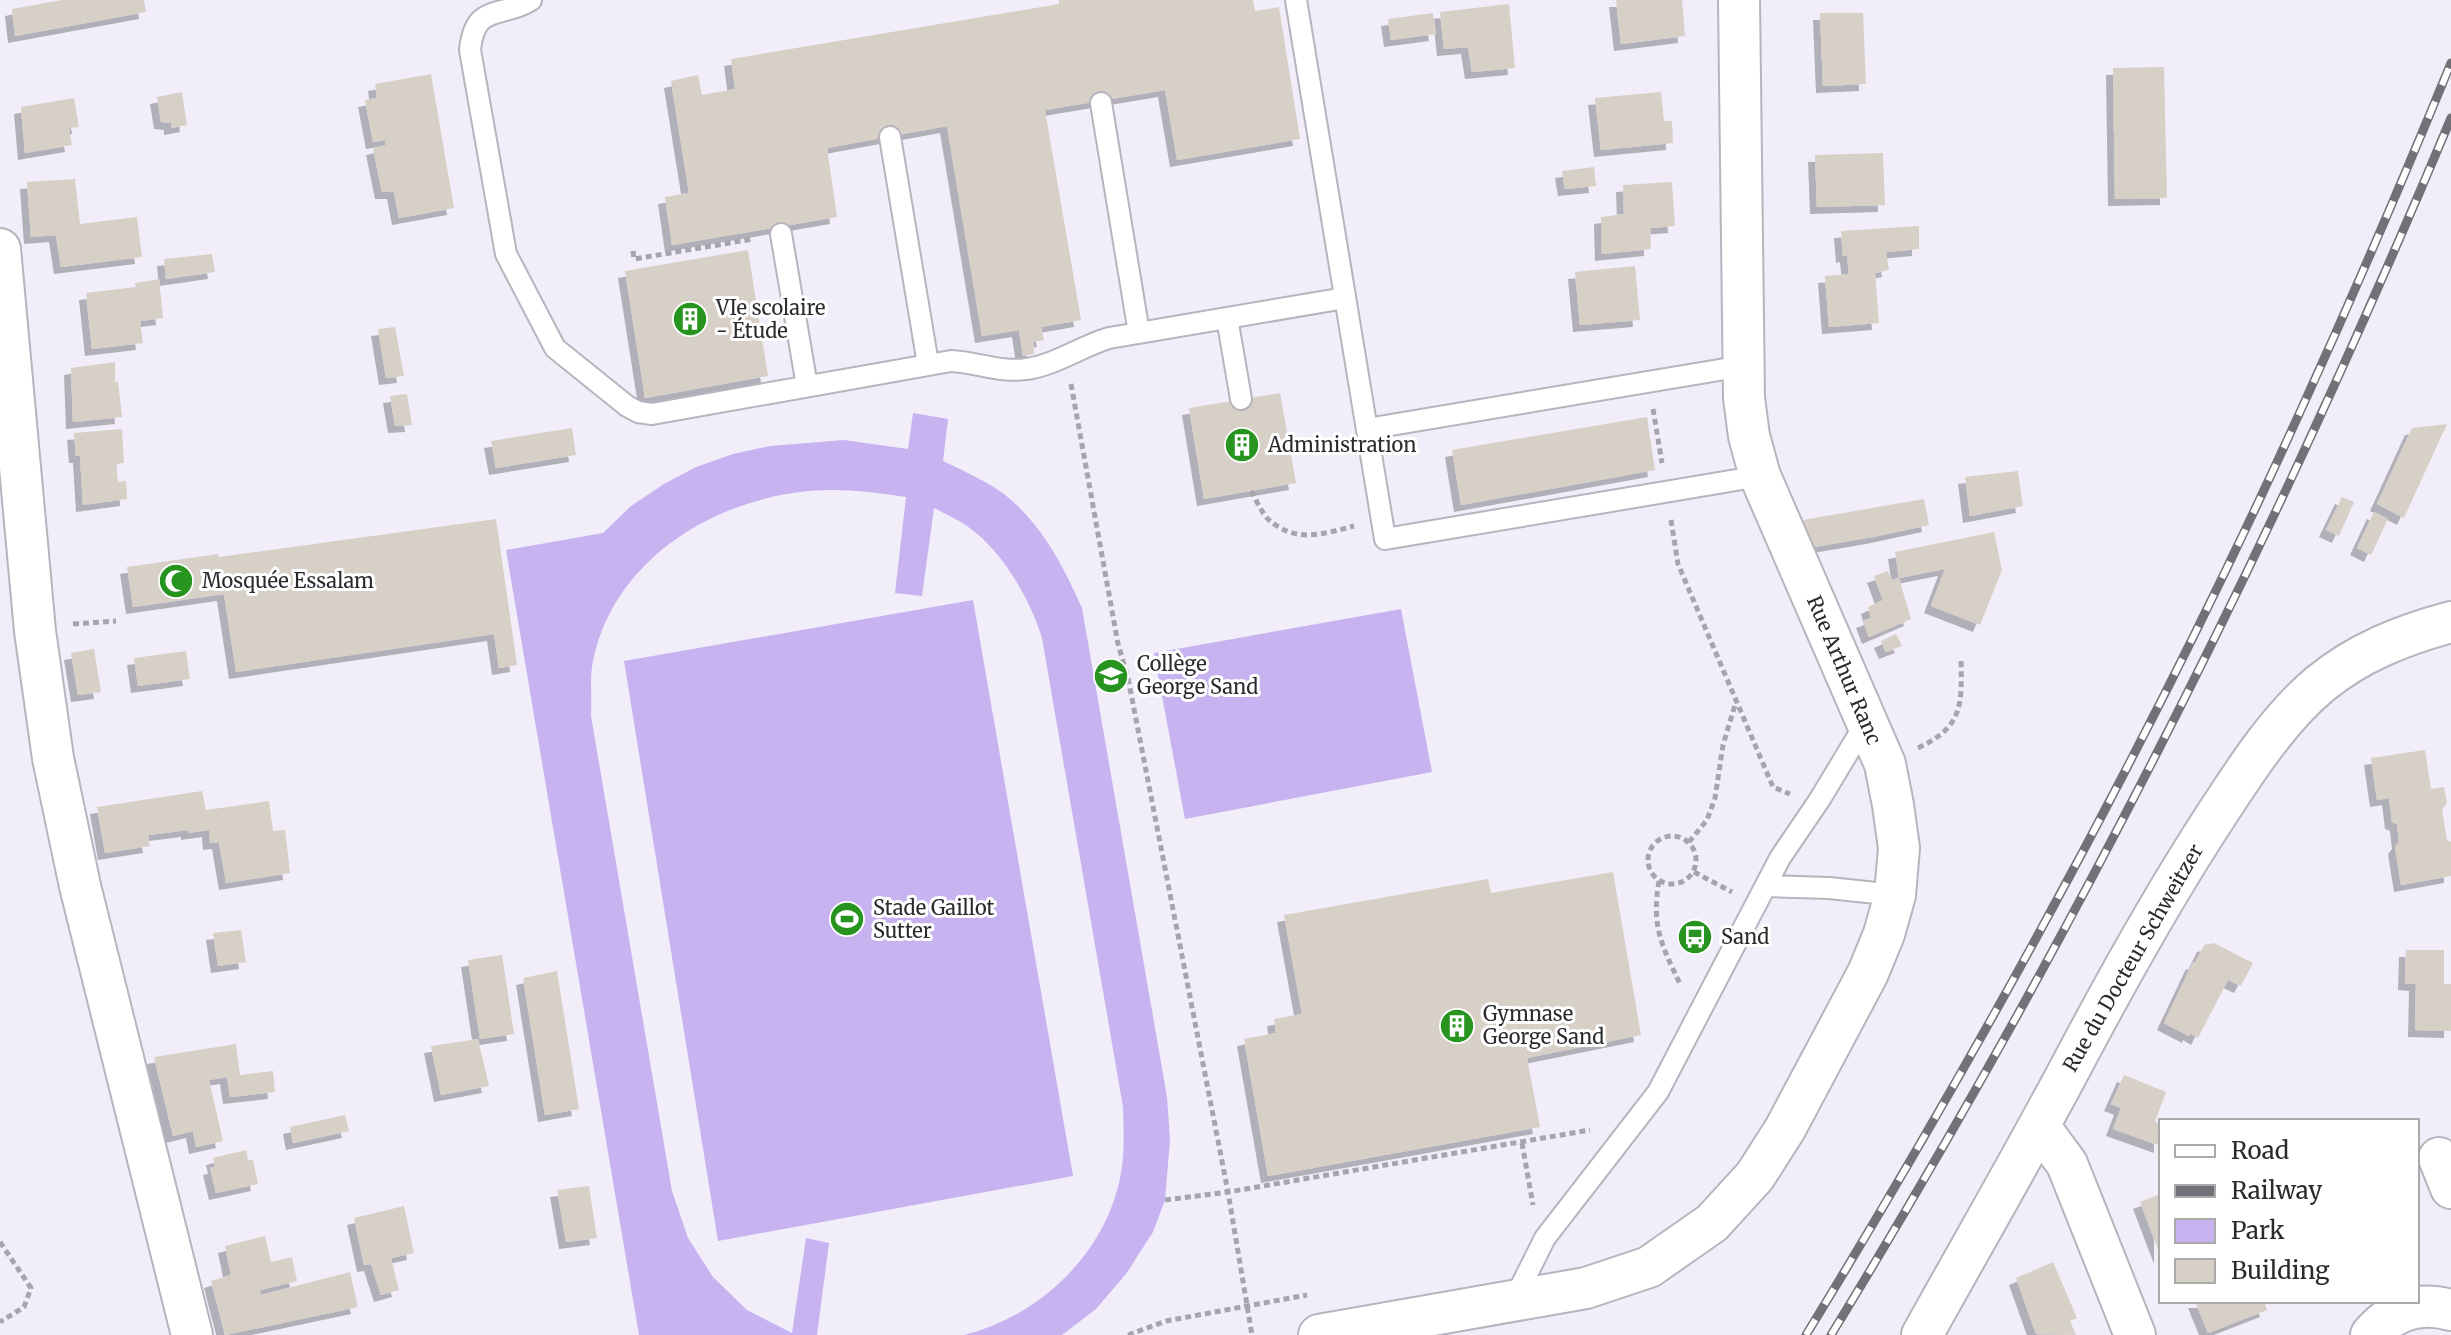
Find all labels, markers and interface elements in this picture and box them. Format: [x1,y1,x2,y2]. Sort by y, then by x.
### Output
place label: VIe scolaire - Étude [715,295,826,343]
building icon: VIe scolaire - Étude [671,300,709,338]
building icon: Administration [1223,426,1261,464]
place label: Administration [1267,432,1416,457]
mosque icon: Mosquée Essalam [157,562,195,600]
place label: Mosquée Essalam [202,568,374,593]
street label: Rue Arthur Ranc [1802,592,1887,748]
place label: Collège George Sand [1137,651,1258,699]
school or university icon: Collège George Sand [1092,657,1130,695]
street label: Rue du Docteur Schweitzer [2057,839,2208,1076]
place label: Stade Gaillot Sutter [873,895,995,943]
sports icon: Stade Gaillot Sutter [828,900,866,938]
bus stop icon: Sand [1676,918,1714,956]
place label: Sand [1721,924,1769,949]
place label: Gymnase George Sand [1483,1001,1604,1049]
building icon: Gymnase George Sand [1438,1007,1476,1045]
legend [2159,1119,2419,1303]
text: Road [2231,1135,2289,1166]
text: Railway [2231,1175,2322,1206]
text: Park [2231,1215,2285,1246]
text: Building [2231,1255,2330,1286]

